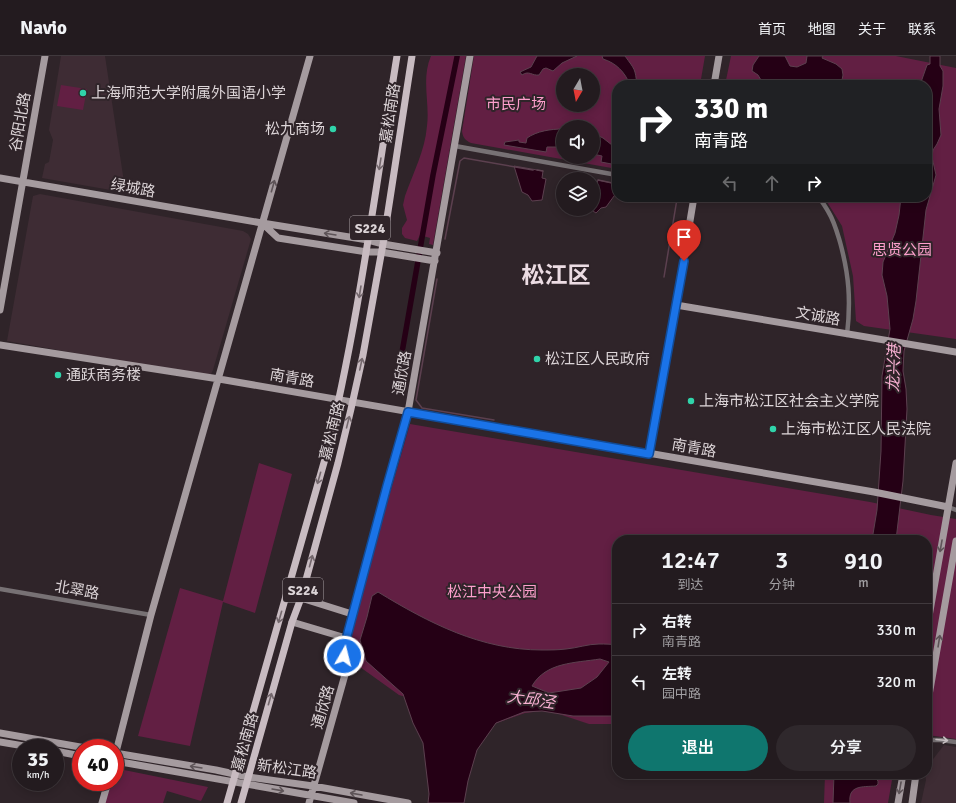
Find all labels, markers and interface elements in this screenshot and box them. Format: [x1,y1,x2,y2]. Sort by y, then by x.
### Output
text: Navio [20,16,67,40]
text: 首页 [758,21,786,38]
text: 地图 [808,21,836,38]
text: 关于 [858,21,886,38]
text: 联系 [908,21,936,38]
north arrow [556,68,600,112]
map controls [556,68,600,216]
street label: 嘉松南路 [376,82,404,144]
place label: 上海师范大学附属外国语小学 [91,84,286,102]
marker: 上海师范大学附属外国语小学 [78,88,88,98]
street label: 谷阳北路 [6,91,34,153]
text: 330 m [694,92,768,126]
park label: 市民广场 [486,95,546,113]
icon: right [628,96,680,148]
place label: 松九商场 [265,120,325,138]
button: sound [556,120,600,164]
marker: 松九商场 [328,124,338,134]
text: 南青路 [694,130,748,152]
one-way arrow [376,157,384,170]
button: layers [556,172,600,216]
icon: left [719,172,741,194]
icon: ahead [761,172,783,194]
icon: right [803,172,825,194]
street label: 绿城路 [109,175,157,201]
one-way arrow [270,179,277,192]
road number: S224 [350,216,390,240]
pin [667,220,701,261]
icon: arrive [673,226,695,248]
one-way arrow [323,229,336,237]
park label: 思贤公园 [872,241,932,259]
district label: 松江区 [522,261,591,290]
one-way arrow [356,285,364,298]
street label: 文诚路 [794,303,842,329]
water label: 龙兴港 [883,342,905,392]
street label: 通欣路 [389,349,415,397]
place label: 松江区人民政府 [545,350,650,368]
marker: 松江区人民政府 [532,354,542,364]
one-way arrow [357,358,365,371]
street label: 南青路 [268,365,316,391]
place label: 通跃商务楼 [66,366,141,384]
marker: 通跃商务楼 [53,370,63,380]
place label: 上海市松江区社会主义学院 [699,392,879,410]
marker: 上海市松江区社会主义学院 [686,396,696,406]
street label: 嘉松南路 [316,400,348,462]
one-way arrow [345,416,352,429]
place label: 上海市松江区人民法院 [781,420,931,438]
marker: 上海市松江区人民法院 [768,424,778,434]
street label: 南青路 [670,435,718,461]
one-way arrow [315,471,322,484]
one-way arrow [937,539,945,552]
text: 12:47 [661,545,720,575]
text: 3 [775,545,788,575]
text: 910 [844,546,883,576]
one-way arrow [308,555,315,568]
text: m [858,575,869,591]
street label: 北翠路 [53,577,101,603]
text: 到达 [677,577,703,593]
text: 分钟 [769,577,795,593]
road number: S224 [283,578,323,602]
park label: 松江中央公园 [447,583,537,601]
one-way arrow [276,610,283,623]
text: 右转 [662,613,692,631]
icon: right [628,619,650,641]
text: 330 m [876,621,916,639]
text: 南青路 [662,634,701,650]
position arrow [323,635,365,677]
one-way arrow [935,635,943,648]
text: 左转 [662,665,692,683]
icon: left [628,671,650,693]
text: 320 m [876,673,916,691]
street label: 通欣路 [308,683,338,731]
text: 园中路 [662,686,701,702]
water label: 大邱泾 [506,687,558,714]
one-way arrow [267,693,275,706]
street label: 嘉松南路 [228,711,262,773]
button: 退出 [628,725,768,771]
button: 分享 [776,725,916,771]
one-way arrow [935,737,948,744]
speed limit sign: 40 [72,739,124,791]
text: 35 [27,747,49,772]
street label: 新松江路 [256,756,318,782]
one-way arrow [190,763,203,771]
text: km/h [27,769,49,781]
one-way arrow [896,782,904,795]
one-way arrow [271,786,284,794]
one-way arrow [350,790,363,798]

